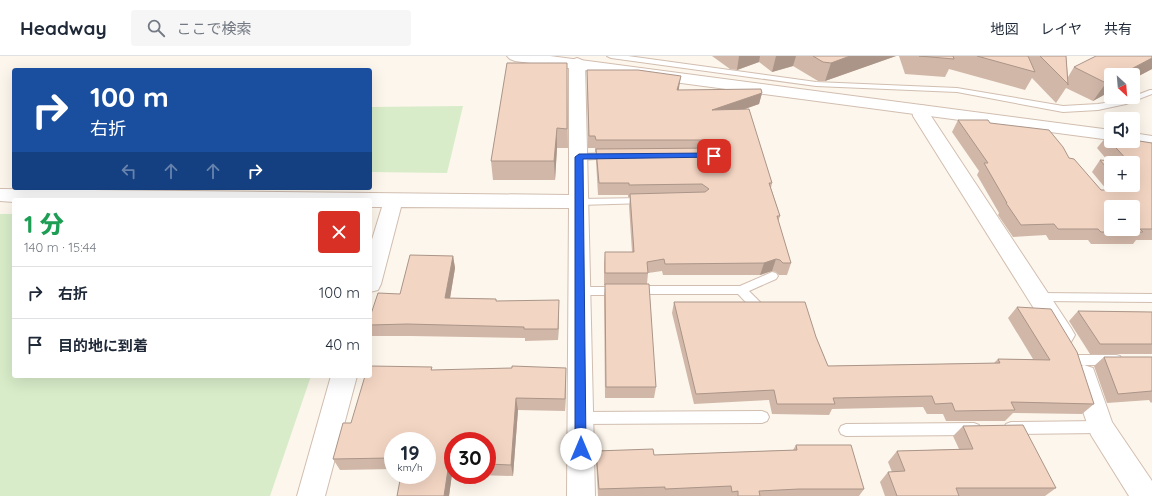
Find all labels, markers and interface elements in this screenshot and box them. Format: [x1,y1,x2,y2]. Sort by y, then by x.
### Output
search box [131,10,411,46]
text: Headway [20,16,107,40]
icon: search [145,17,167,39]
text: ここで検索 [177,19,252,38]
text: 地図 [990,20,1018,38]
text: レイヤ [1040,20,1082,38]
text: 共有 [1104,20,1132,38]
north arrow [1104,68,1140,104]
map controls [1104,68,1140,236]
text: 100 m [90,79,169,114]
icon: right [24,84,76,136]
button: sound [1104,112,1140,148]
text: 右折 [90,117,126,140]
pin [697,139,731,173]
icon: arrive [703,145,725,167]
button: + [1104,156,1140,192]
icon: left [118,160,140,182]
icon: ahead [160,160,182,182]
icon: ahead [202,160,224,182]
icon: right [244,160,266,182]
button: − [1104,200,1140,236]
text: 1 分 [24,209,64,239]
button: close [318,211,360,253]
text: 140 m · 15:44 [24,239,96,255]
icon: right [24,282,46,304]
text: 100 m [319,283,360,302]
text: 右折 [58,284,88,303]
icon: arrive [24,334,46,356]
text: 40 m [325,335,360,354]
text: 目的地に到着 [58,336,148,355]
position arrow [560,428,602,470]
speed limit sign: 30 [444,432,496,484]
text: 19 [400,440,420,465]
text: km/h [397,461,423,474]

